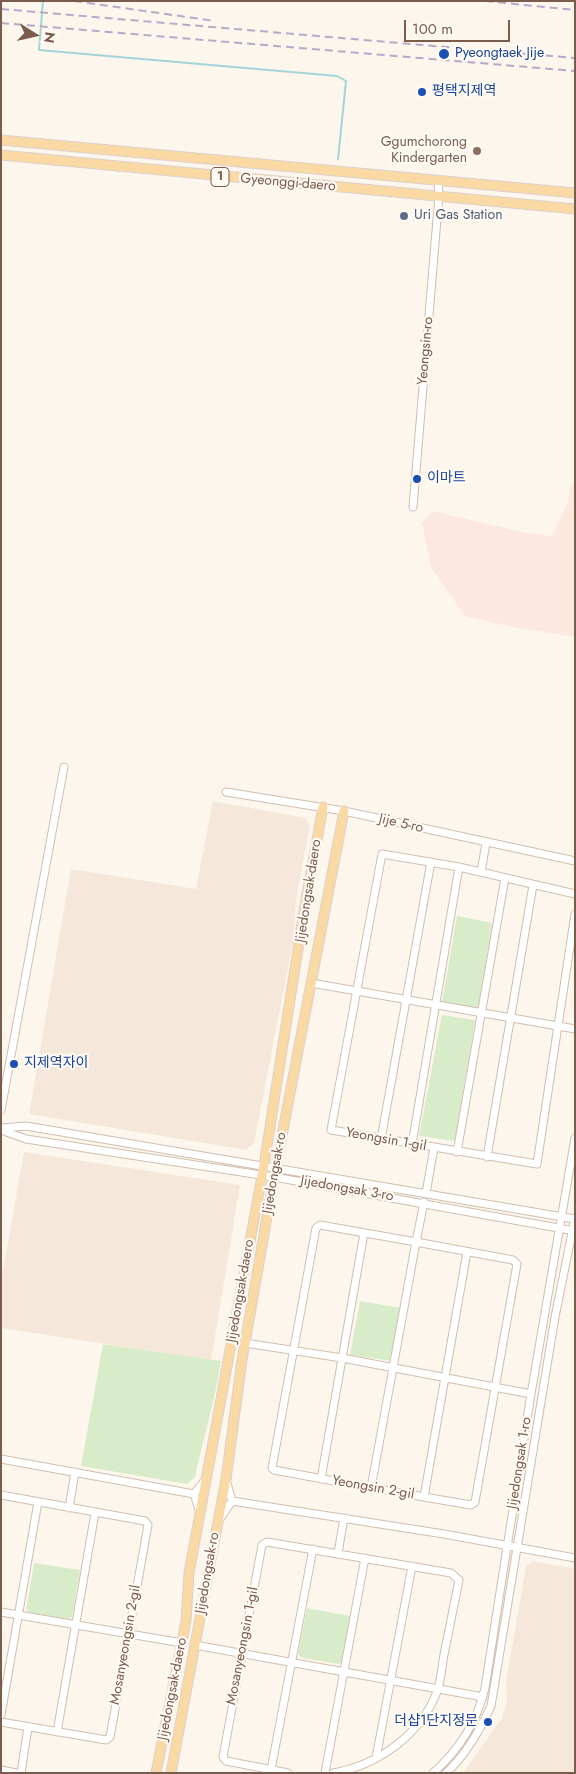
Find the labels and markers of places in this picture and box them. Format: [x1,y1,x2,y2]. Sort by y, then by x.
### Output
place label: Pyeongtaek Jije [455,46,544,62]
marker: Pyeongtaek Jije [437,47,451,61]
place label: 평택지제역 [432,84,496,100]
marker: 평택지제역 [416,86,428,98]
place label: Ggumchorong Kindergarten [381,135,467,168]
marker: Ggumchorong Kindergarten [471,145,483,157]
place label: Uri Gas Station [414,208,503,224]
marker: Uri Gas Station [398,210,410,222]
place label: 이마트 [427,471,466,487]
marker: 이마트 [411,473,423,485]
place label: 지제역자이 [24,1056,88,1072]
marker: 지제역자이 [8,1058,20,1070]
place label: 더샵1단지정문 [394,1714,478,1730]
marker: 더샵1단지정문 [482,1716,494,1728]

